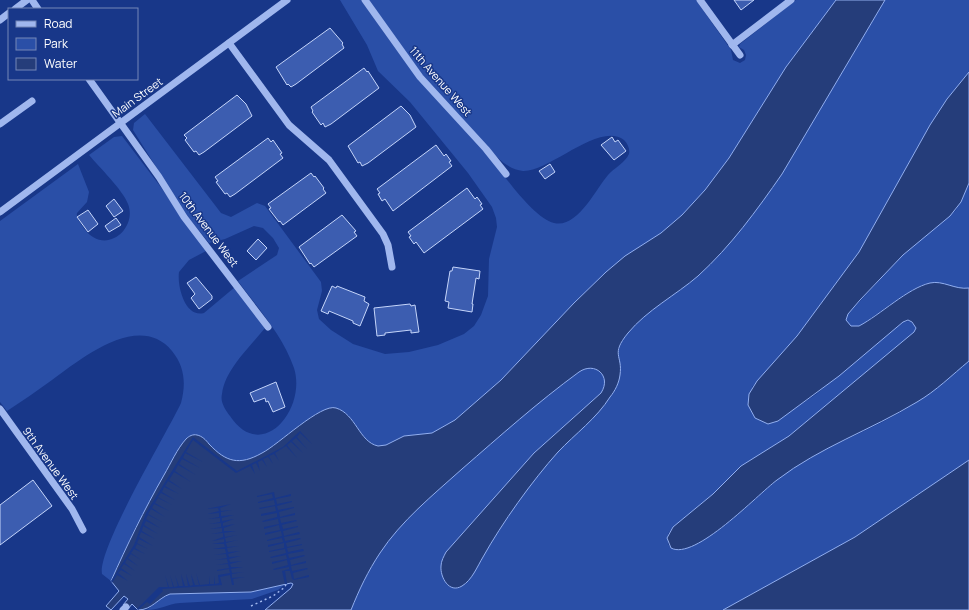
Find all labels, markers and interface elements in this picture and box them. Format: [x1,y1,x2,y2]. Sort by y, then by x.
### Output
legend [8,8,138,80]
text: Road [44,15,72,32]
text: Park [44,35,69,52]
street label: 11th Avenue West [407,43,475,119]
text: Water [44,55,78,72]
street label: Main Street [109,74,165,120]
street label: 10th Avenue West [176,188,242,270]
street label: 9th Avenue West [20,424,82,502]

